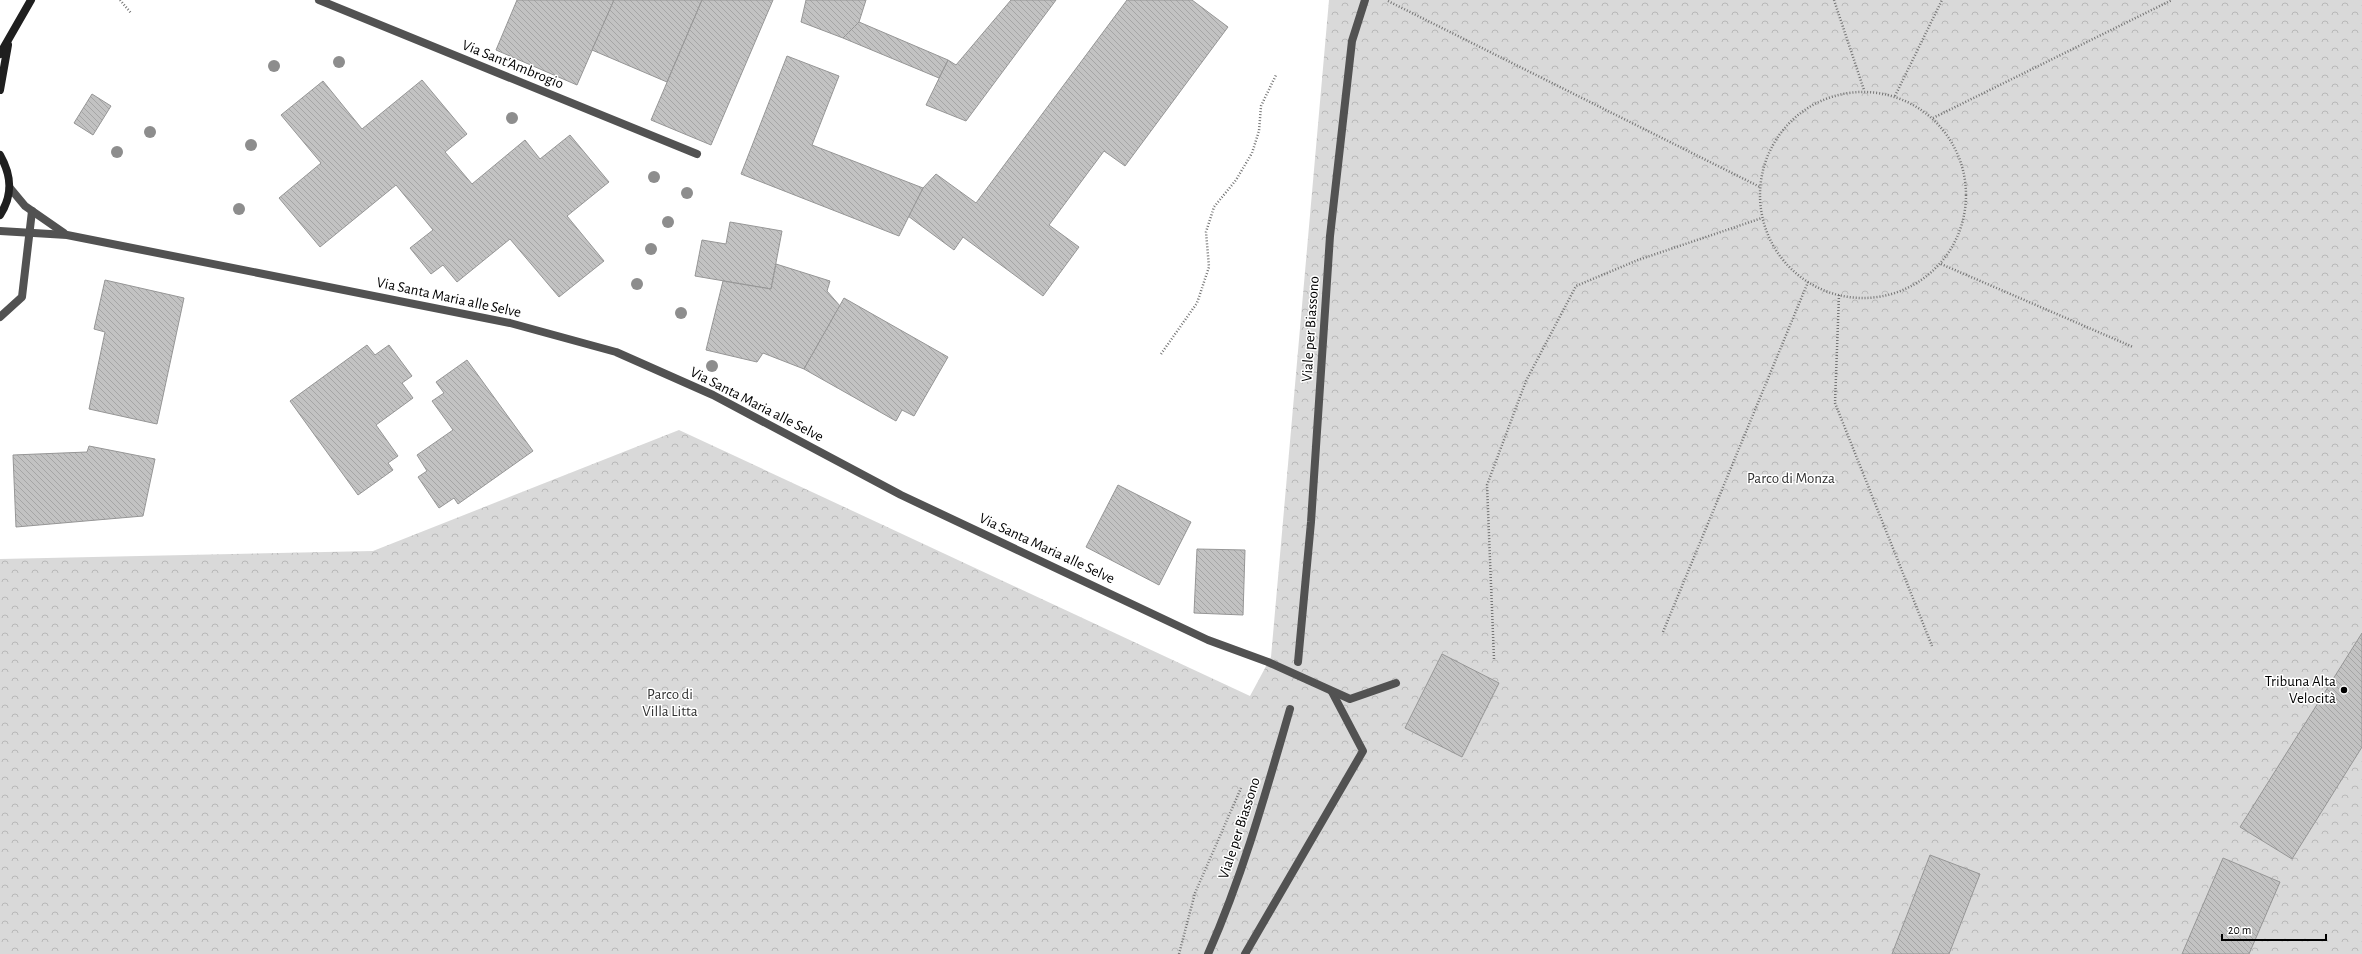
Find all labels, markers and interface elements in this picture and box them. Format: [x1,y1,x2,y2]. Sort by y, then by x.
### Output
street label: Via Sant'Ambrogio [460,37,566,92]
street label: Via Santa Maria alle Selve [375,275,523,320]
street label: Viale per Biassono [1299,276,1322,382]
street label: Via Santa Maria alle Selve [688,364,826,445]
park label: Parco di Monza [1747,471,1835,486]
street label: Via Santa Maria alle Selve [977,510,1117,586]
place label: Tribuna Alta Velocità [2265,674,2336,706]
marker: Tribuna Alta Velocità [2339,685,2349,695]
park label: Parco di Villa Litta [642,687,698,719]
street label: Viale per Biassono [1216,775,1263,881]
scale bar [2222,916,2326,942]
text: 20 m [2228,924,2251,936]

